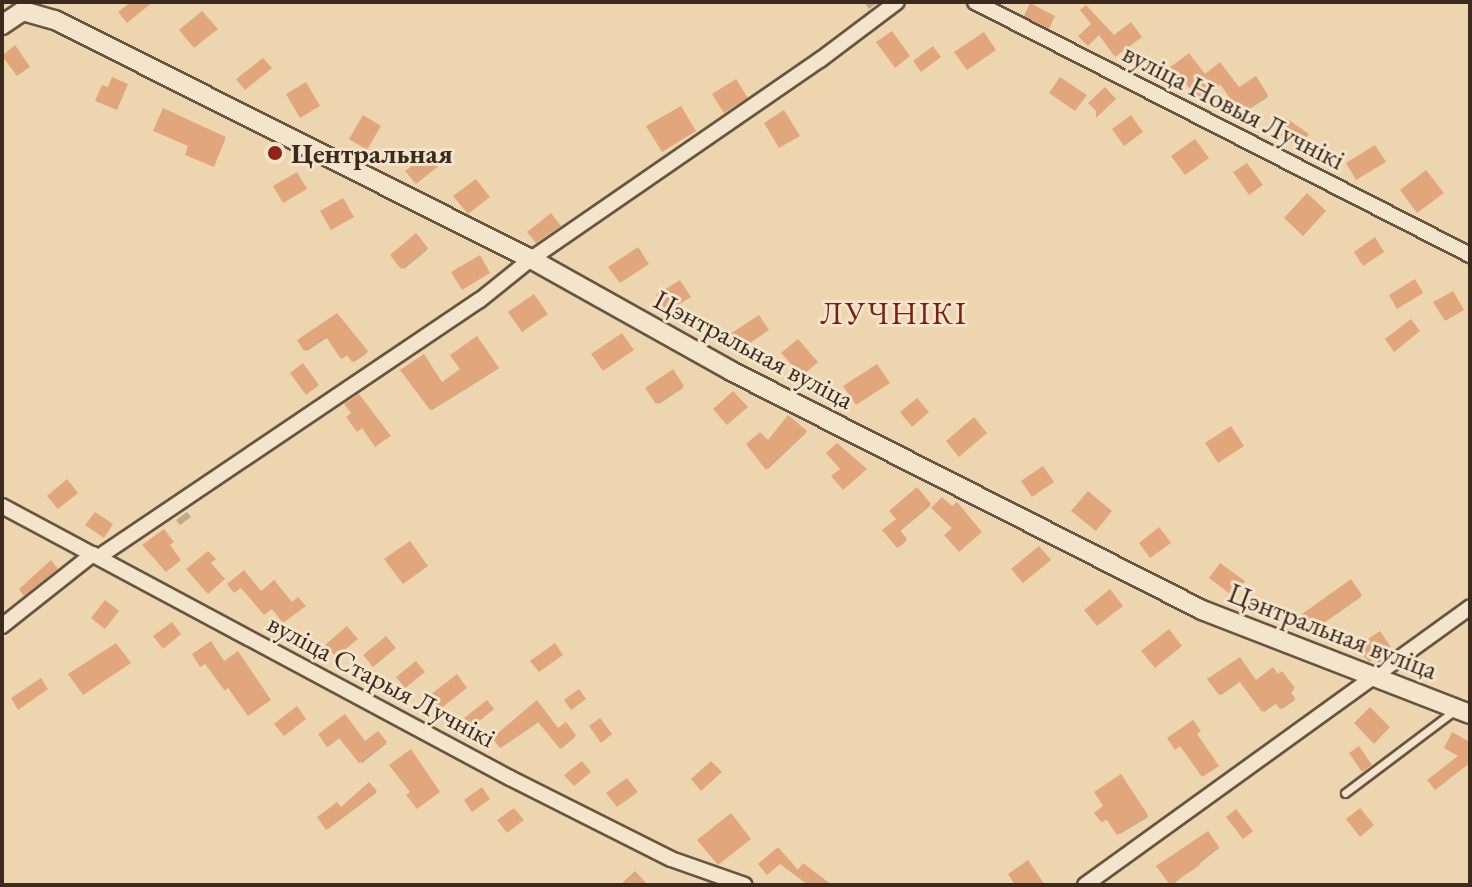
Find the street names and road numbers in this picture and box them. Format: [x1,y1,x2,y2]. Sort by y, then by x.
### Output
street label: вуліца Новыя Лучнікі [1117,36,1351,176]
street label: Цэнтральная вуліца [648,282,860,416]
street label: Цэнтральная вуліца [1224,576,1442,686]
street label: вуліца Старыя Лучнікі [262,606,502,754]

